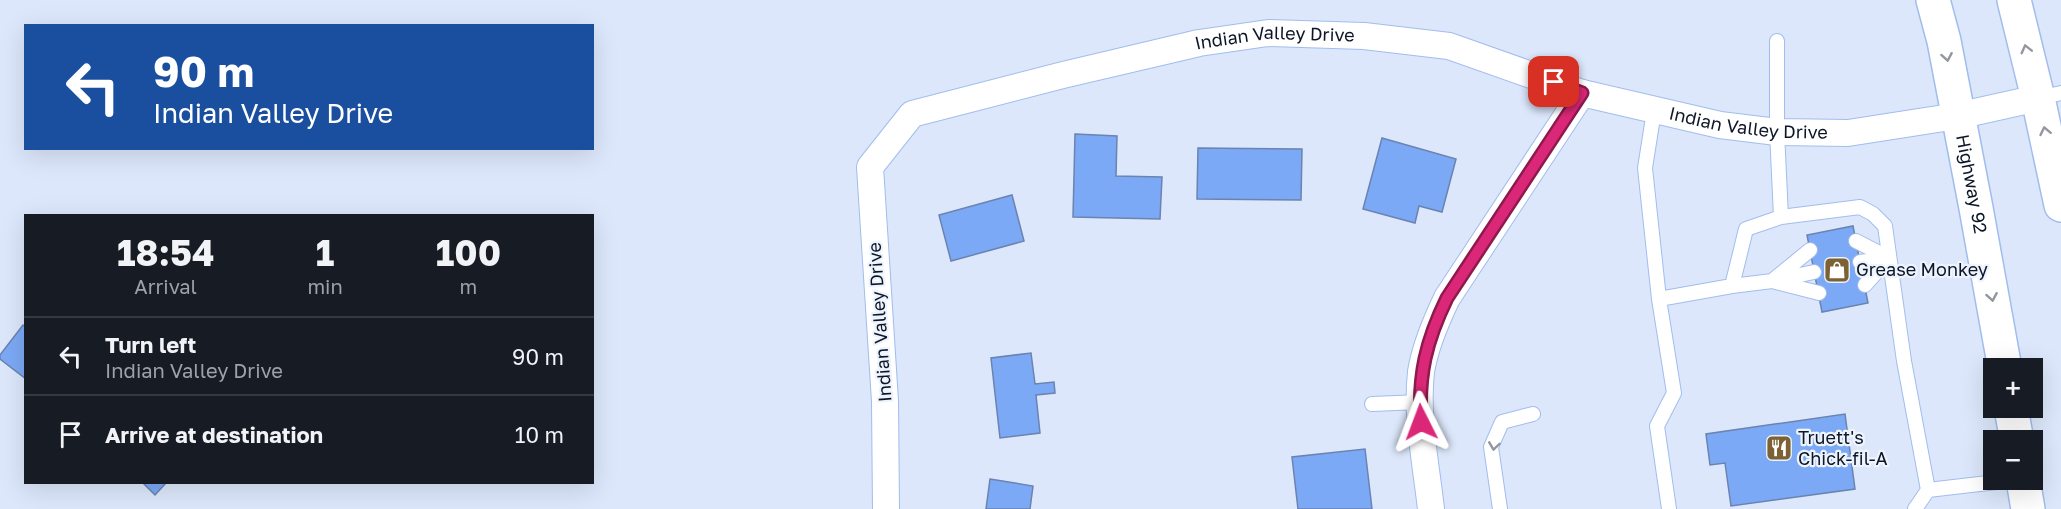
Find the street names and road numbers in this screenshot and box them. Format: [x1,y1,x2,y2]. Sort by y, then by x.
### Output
street label: Indian Valley Drive [1192,21,1355,54]
street label: Indian Valley Drive [1667,102,1828,143]
street label: Highway 92 [1952,132,1992,235]
street label: Indian Valley Drive [862,241,896,403]

